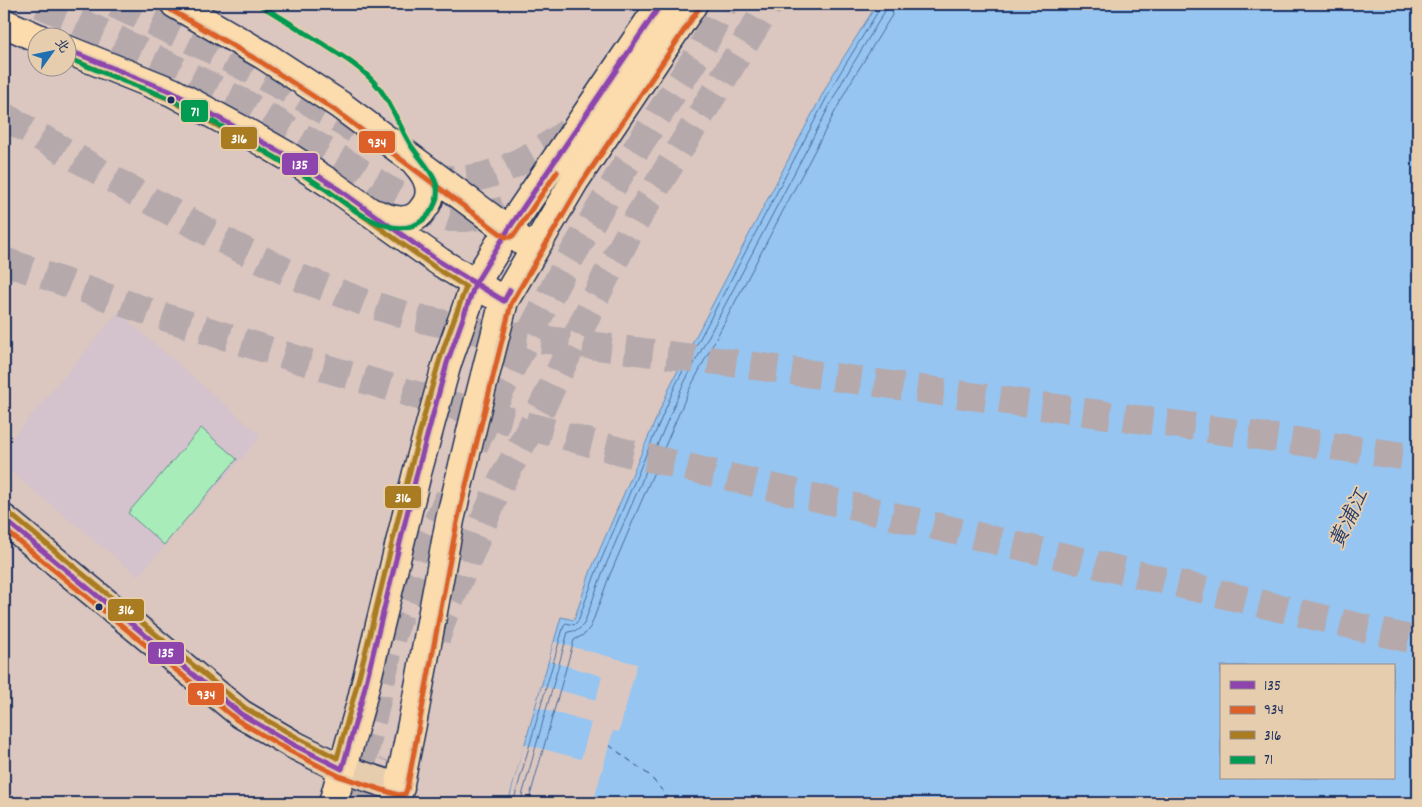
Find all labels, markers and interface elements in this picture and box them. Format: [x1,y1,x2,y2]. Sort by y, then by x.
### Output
north arrow [28,28,78,78]
text: 北 [49,35,73,57]
unlabelled marker [166,95,176,105]
line badge: 71 [180,99,209,123]
text: 71 [191,103,199,123]
line badge: 316 [220,126,258,150]
text: 316 [231,130,247,150]
line badge: 934 [358,130,396,154]
text: 934 [368,134,386,154]
line badge: 135 [281,152,319,176]
text: 135 [292,156,308,176]
water label: 黄浦江 [1323,484,1378,554]
line badge: 316 [384,485,422,509]
text: 316 [395,489,411,509]
line badge: 316 [107,598,145,622]
text: 316 [118,601,134,621]
unlabelled marker [94,602,104,612]
line badge: 135 [147,641,185,665]
text: 135 [158,644,174,664]
legend [1220,664,1394,780]
text: 135 [1264,676,1281,698]
line badge: 934 [187,682,225,706]
text: 934 [197,686,215,706]
text: 934 [1264,700,1284,722]
text: 316 [1264,726,1281,748]
text: 71 [1264,750,1273,772]

